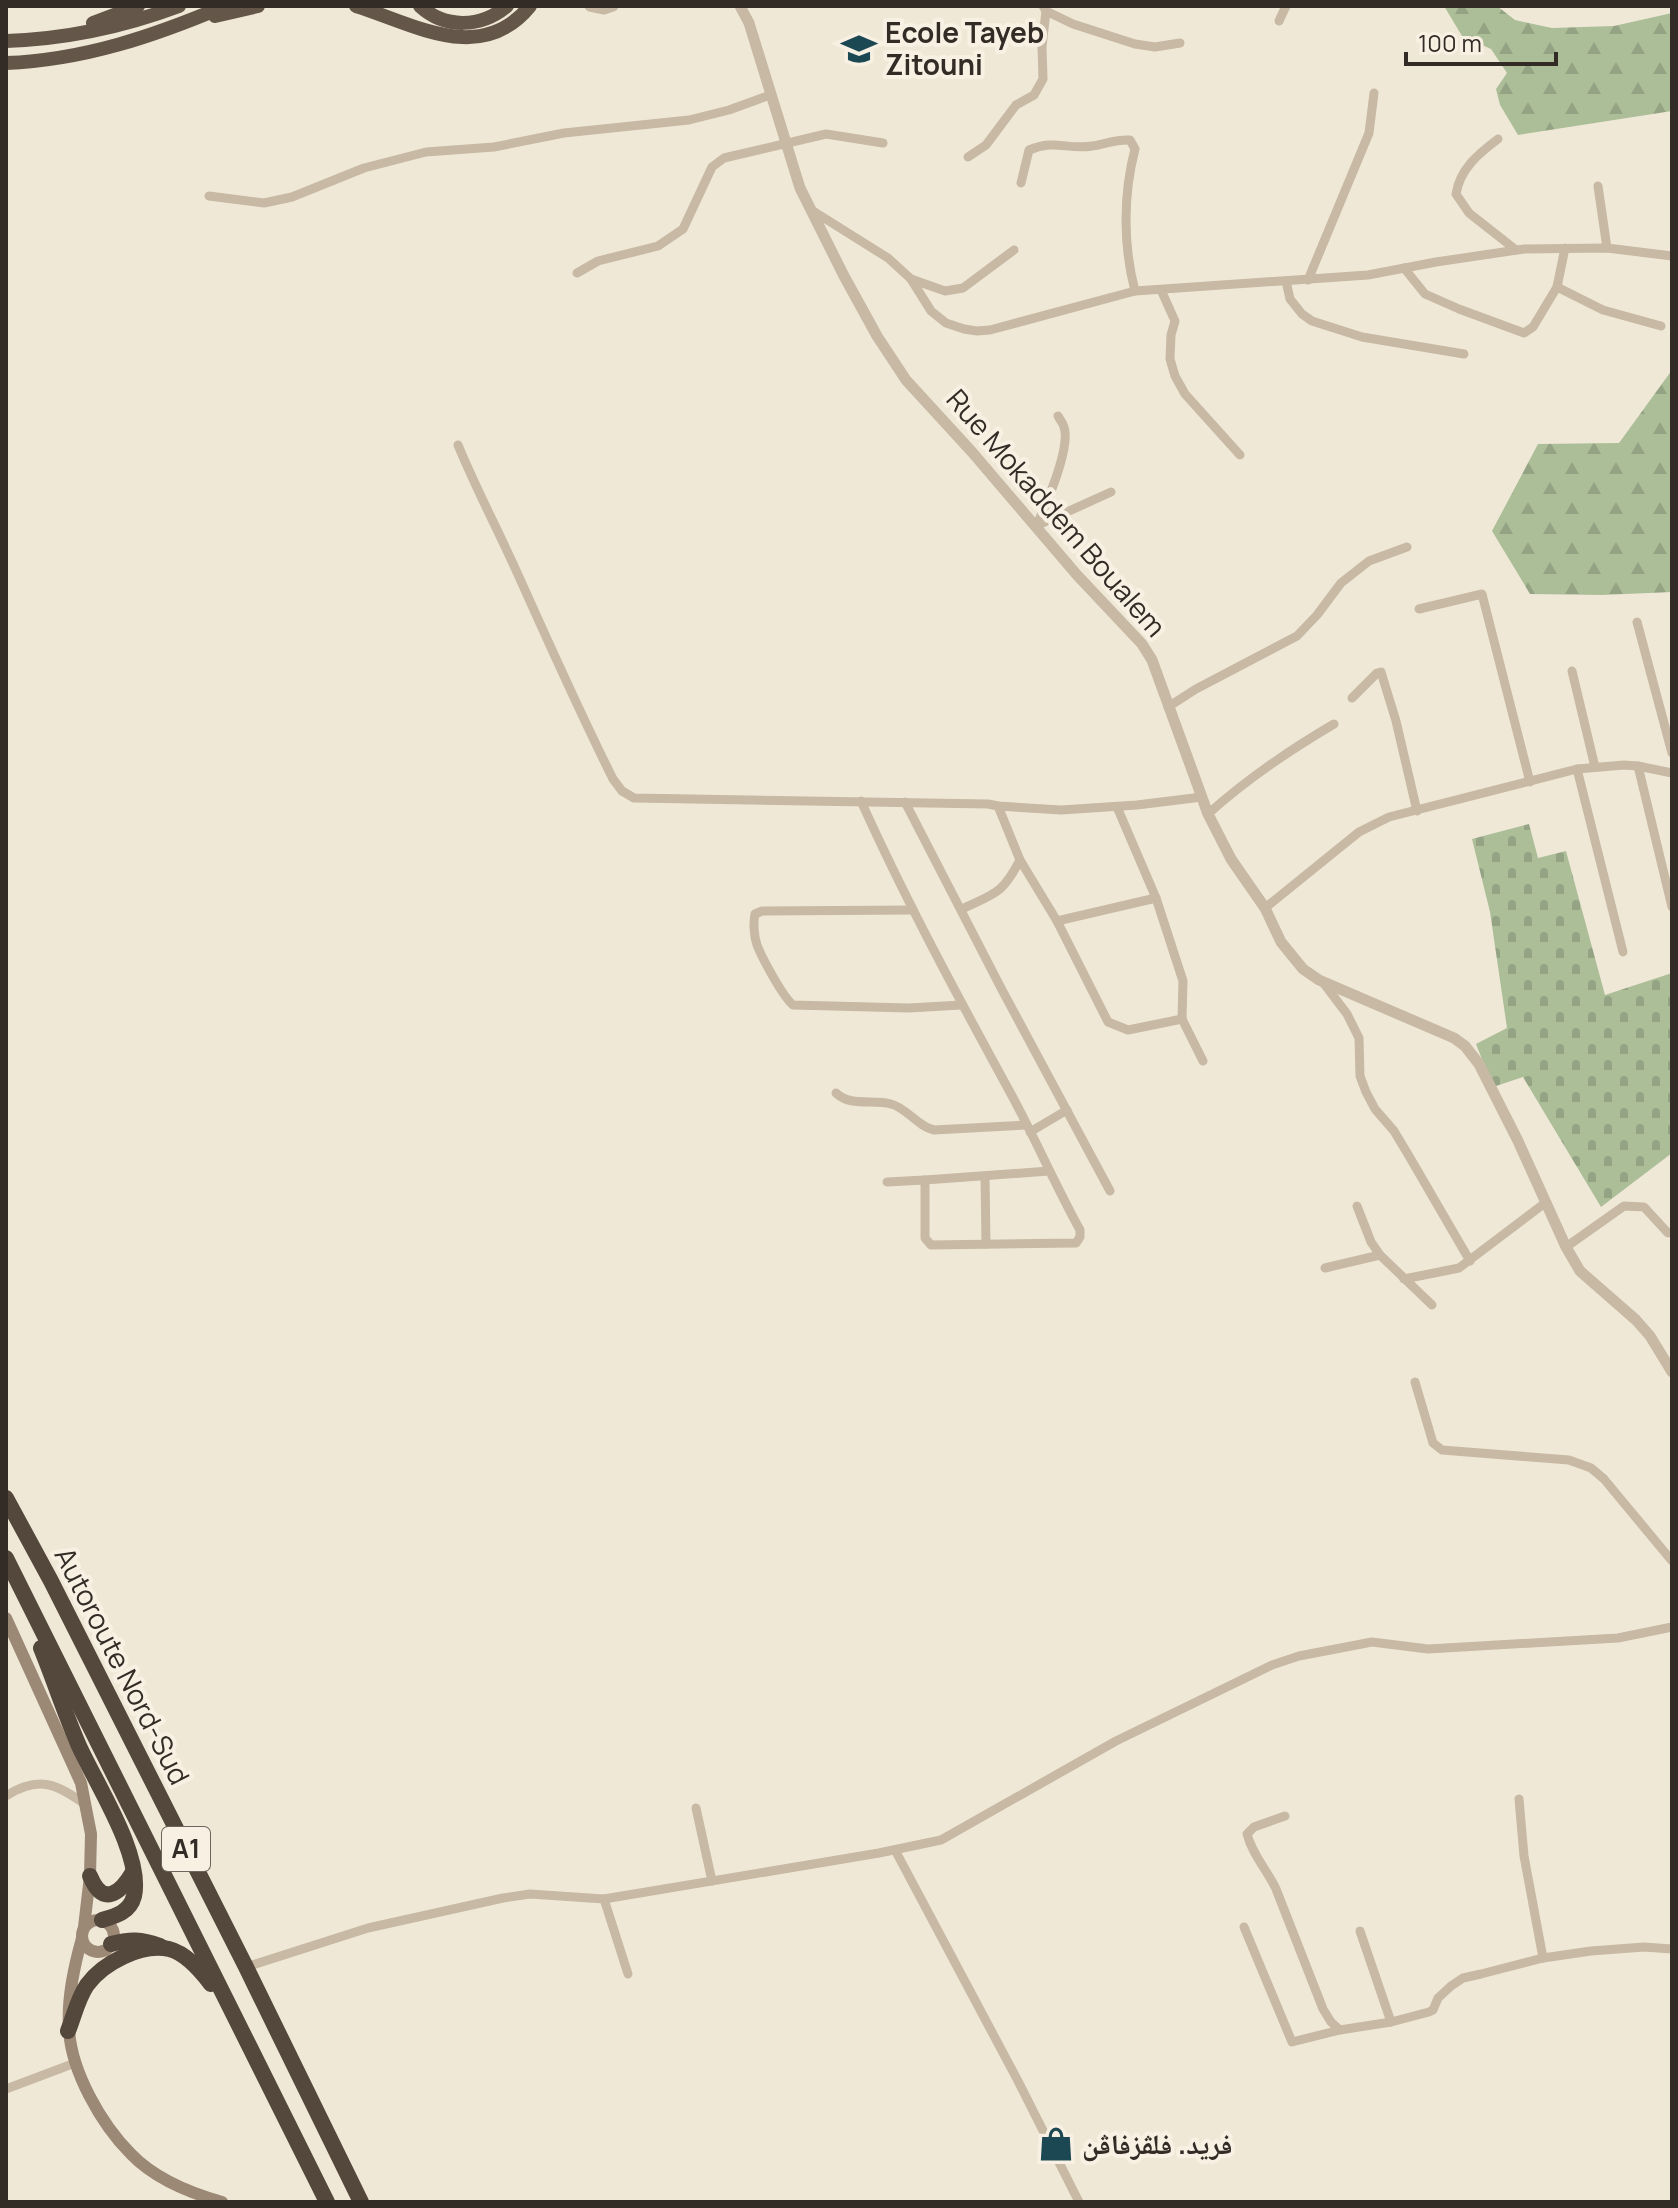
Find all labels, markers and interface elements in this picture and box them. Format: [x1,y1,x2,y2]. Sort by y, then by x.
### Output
place label: Ecole Tayeb Zitouni [885,13,1044,83]
scale bar [1406,16,1556,66]
text: 100 m [1418,26,1482,59]
school or university icon: Ecole Tayeb Zitouni [840,30,878,68]
street label: Rue Mokaddem Boualem [939,380,1175,644]
street label: Autoroute Nord-Sud [47,1540,199,1791]
road number: A1 [162,1827,210,1871]
place label: فريد. فلڤزفاڤن [1082,2124,1232,2162]
shop icon: فريد. فلڤزفاڤن [1037,2125,1075,2163]

